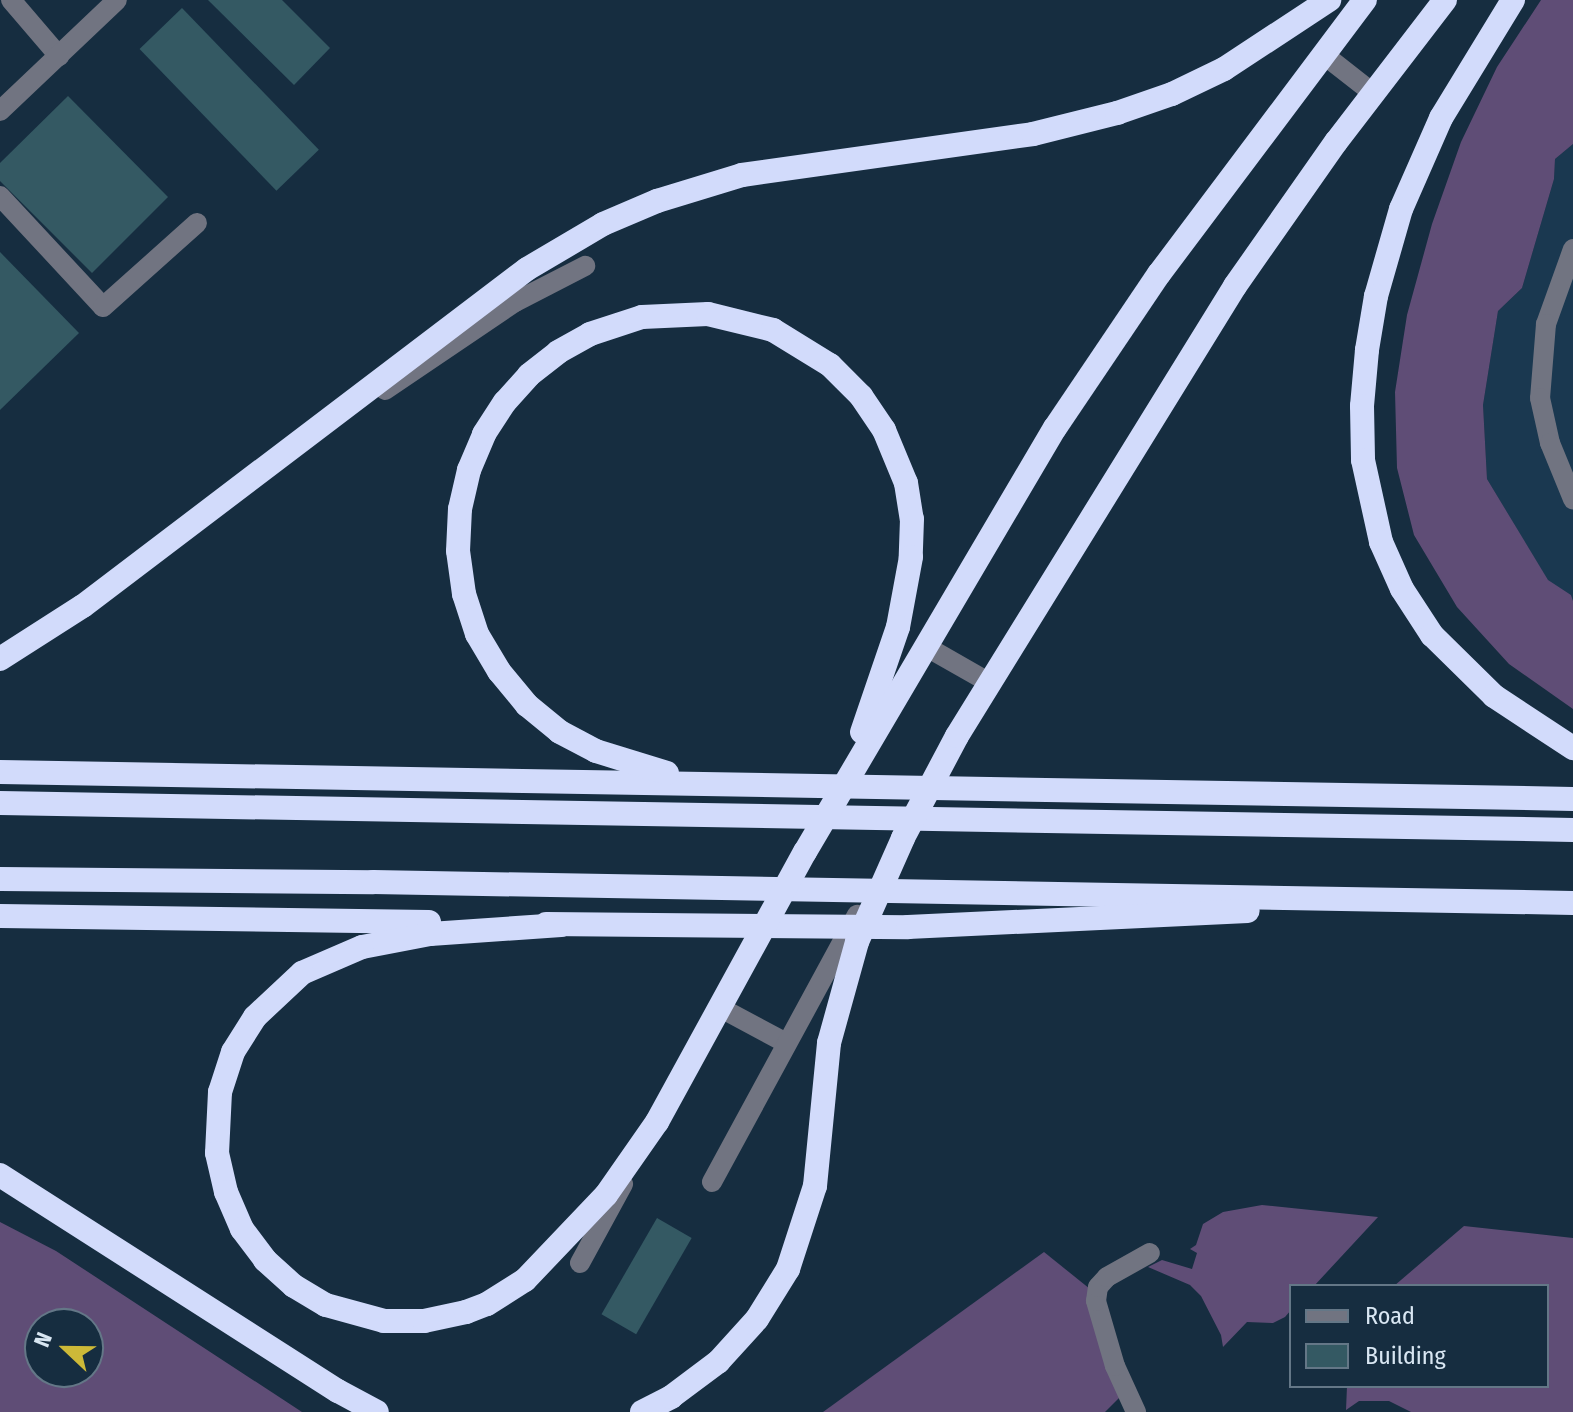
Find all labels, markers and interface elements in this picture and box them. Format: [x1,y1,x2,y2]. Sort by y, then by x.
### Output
legend [1289,1284,1549,1388]
text: Road [1365,1302,1415,1330]
north arrow [24,1308,104,1388]
text: N [28,1328,58,1351]
text: Building [1365,1342,1446,1370]

